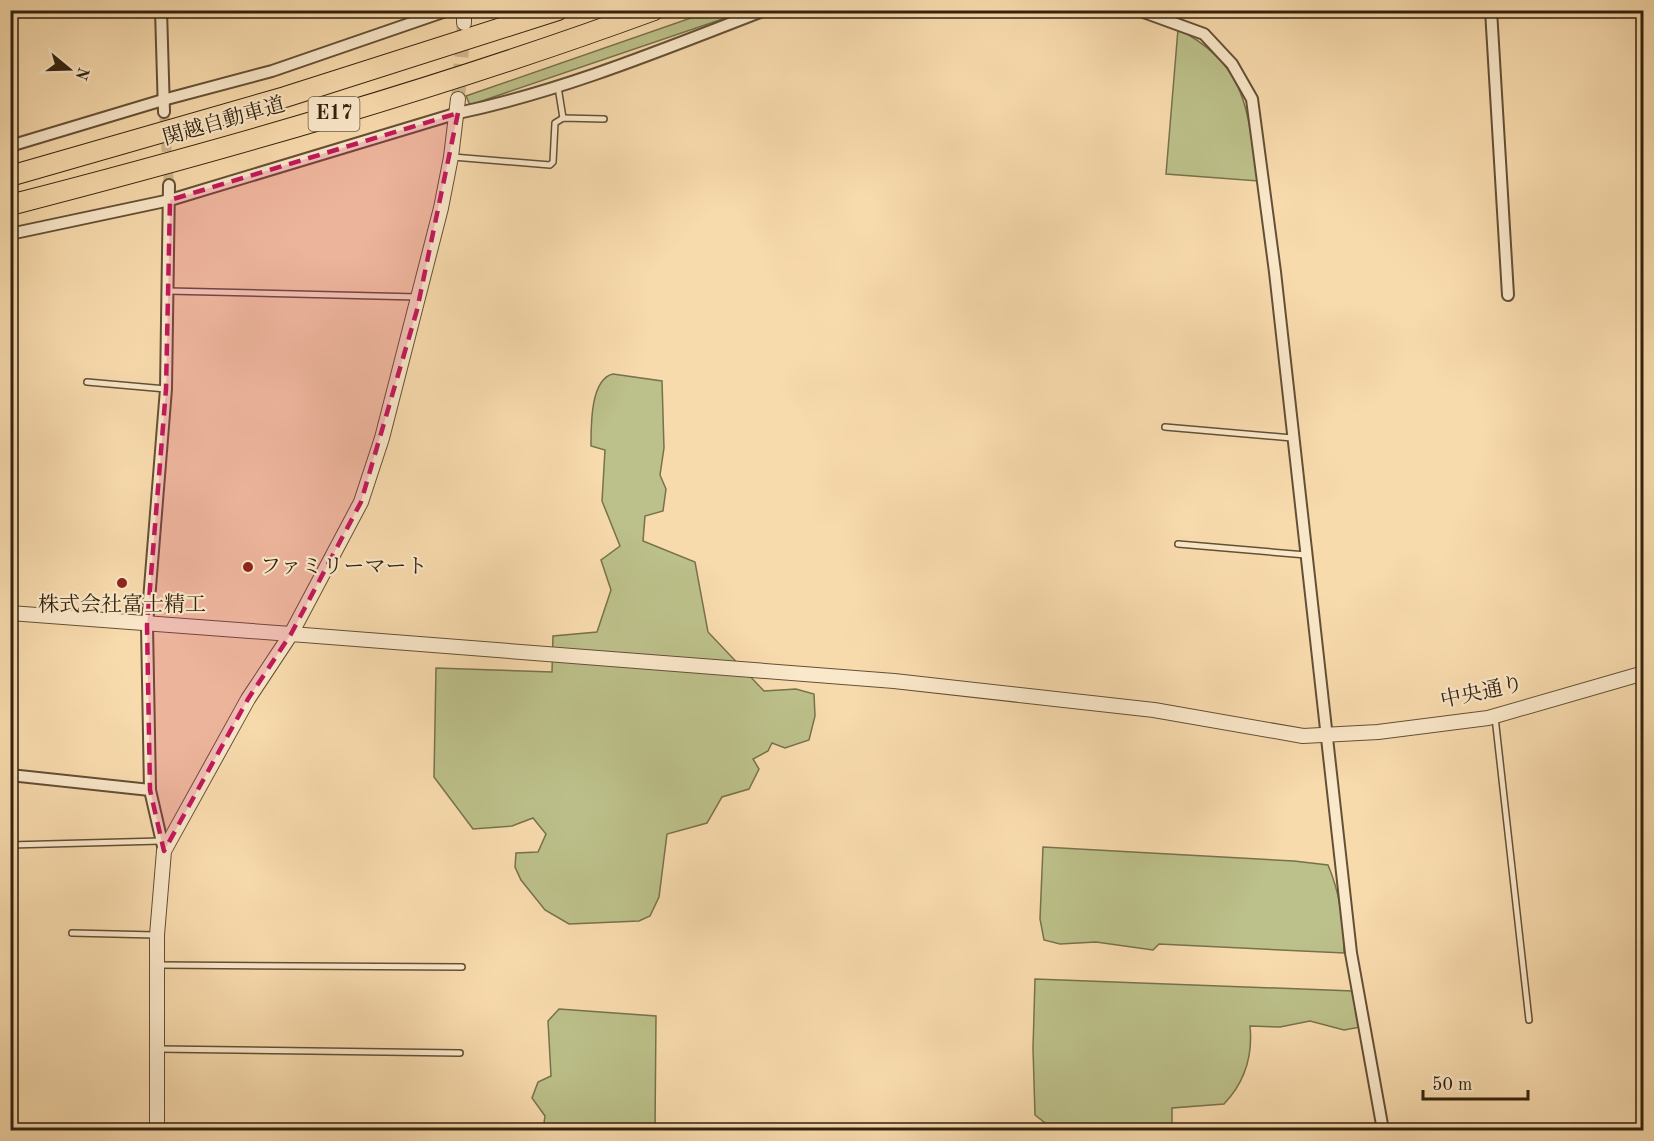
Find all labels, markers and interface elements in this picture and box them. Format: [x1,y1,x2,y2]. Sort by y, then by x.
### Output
north arrow [39,39,99,99]
text: N [71,65,91,82]
street label: 関越自動車道 [160,93,287,149]
road number: E17 [308,97,360,131]
place label: ファミリーマート [260,557,428,578]
marker: ファミリーマート [241,560,255,574]
marker: 株式会社富士精工 [115,576,129,590]
place label: 株式会社富士精工 [38,593,206,616]
street label: 中央通り [1438,672,1525,712]
scale bar [1423,1063,1528,1101]
text: 50 m [1432,1076,1472,1094]

